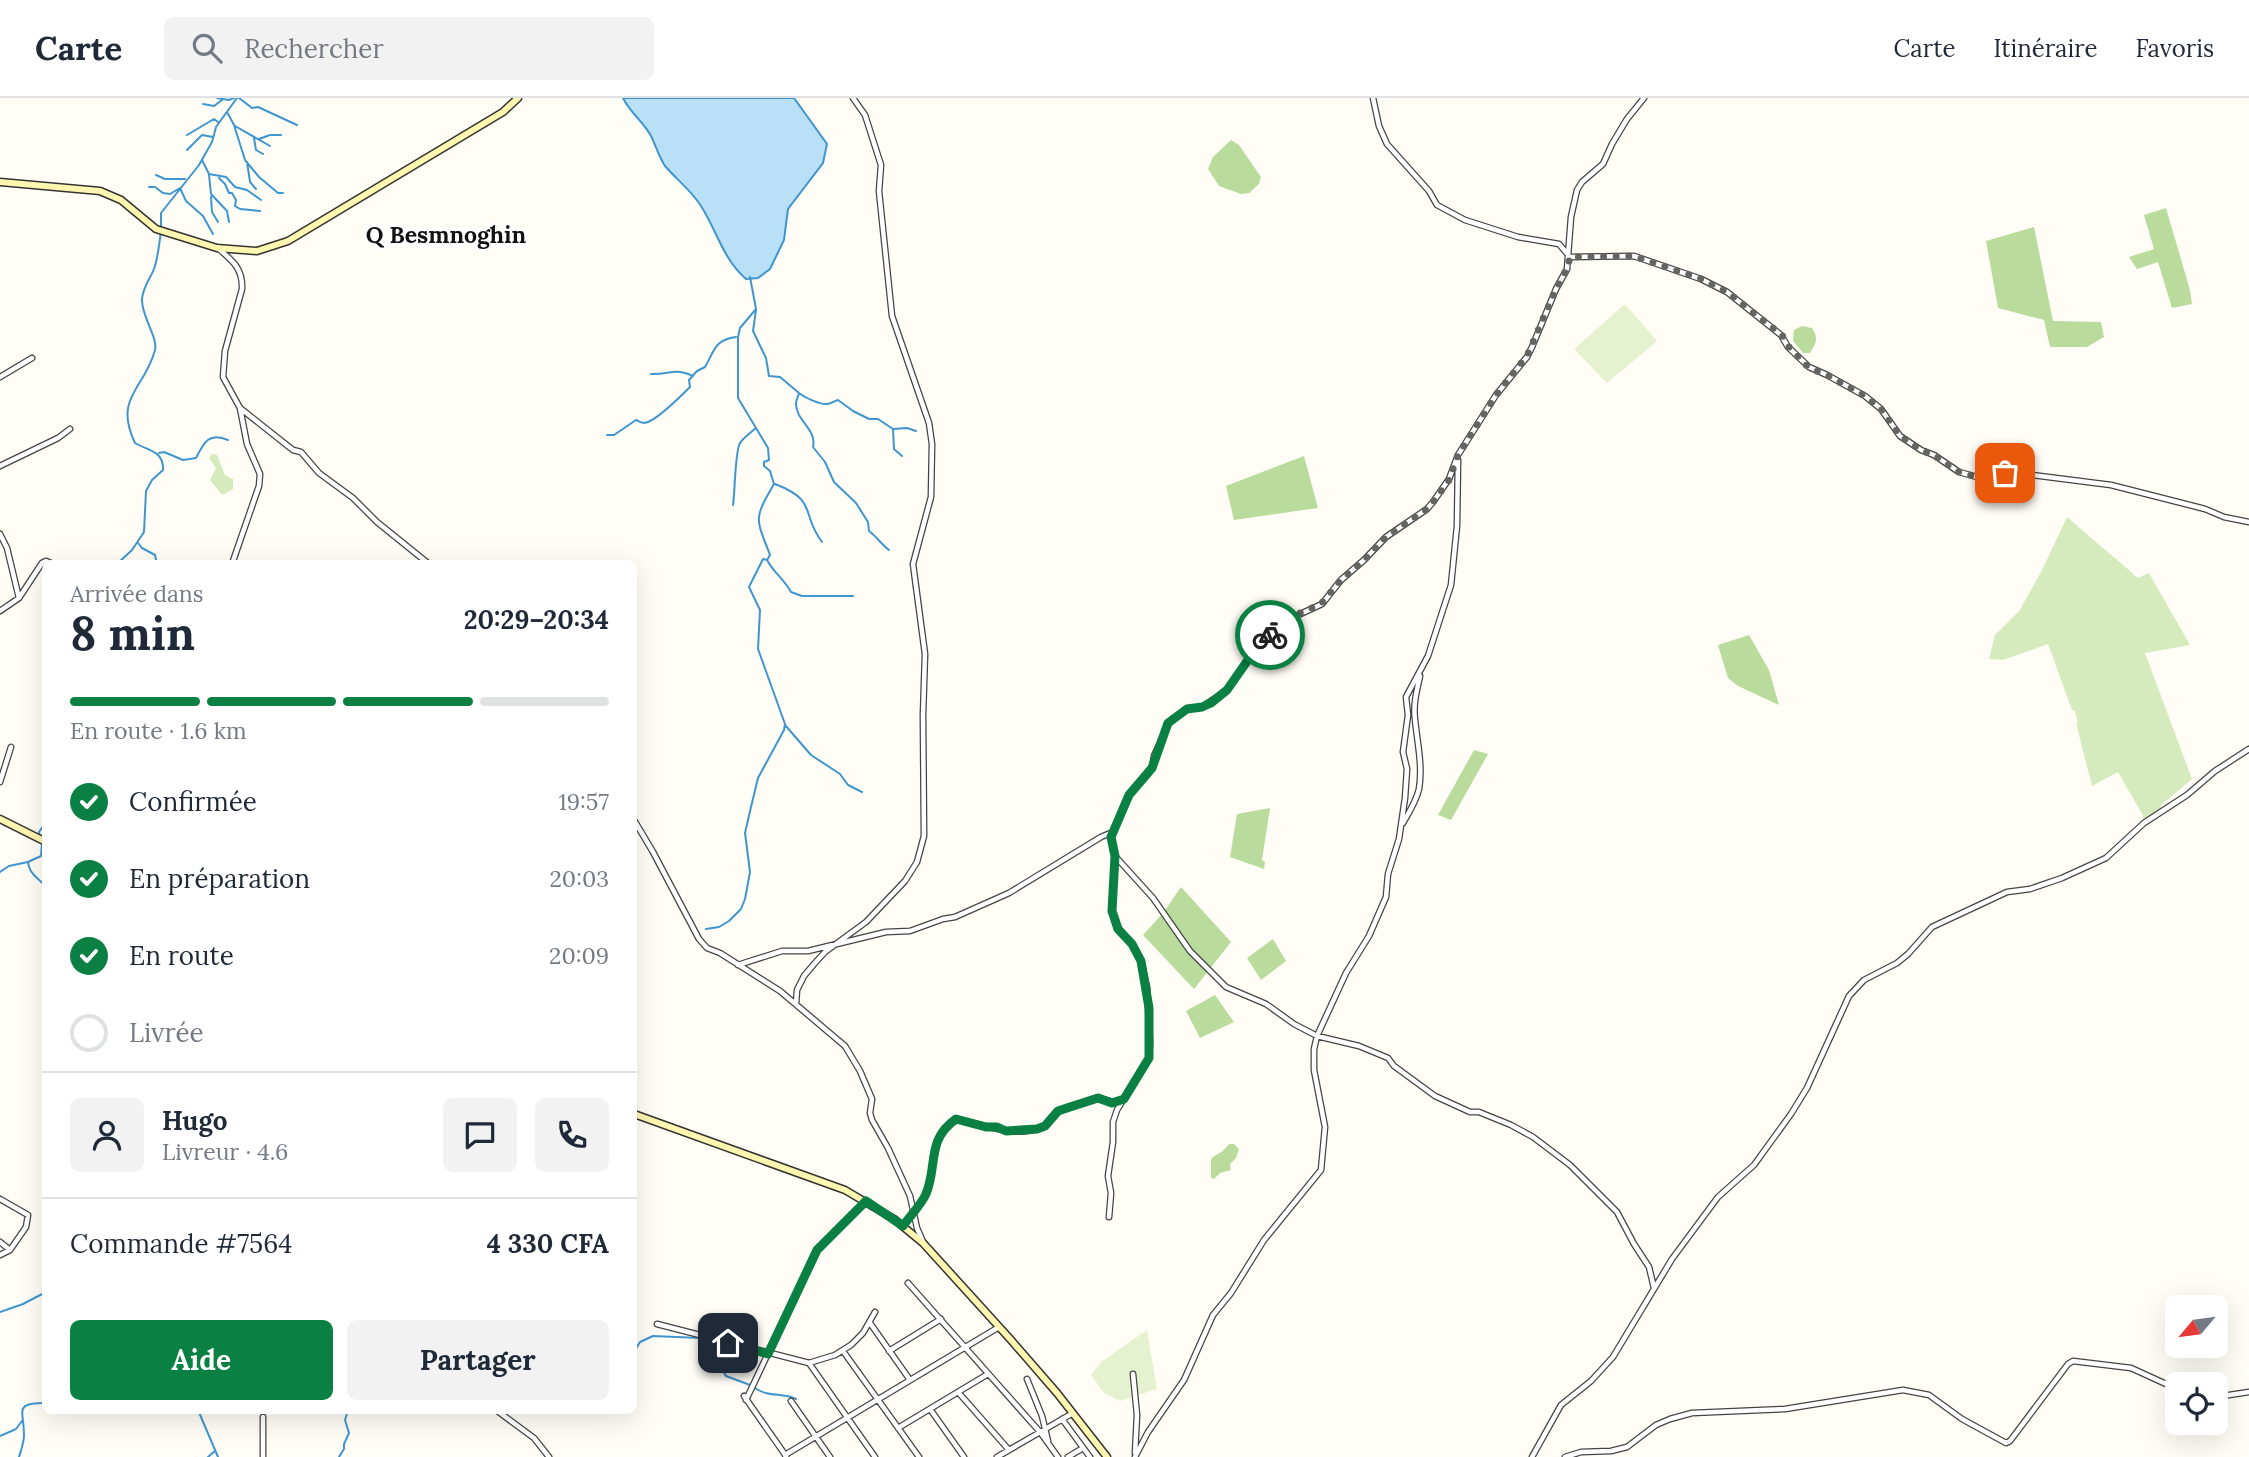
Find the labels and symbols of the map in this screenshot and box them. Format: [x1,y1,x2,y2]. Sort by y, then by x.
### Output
district label: Q Besmnoghin [366,220,527,249]
pin [1975,443,2035,503]
courier [1235,600,1305,670]
north arrow [2165,1295,2228,1358]
pin [698,1313,758,1373]

